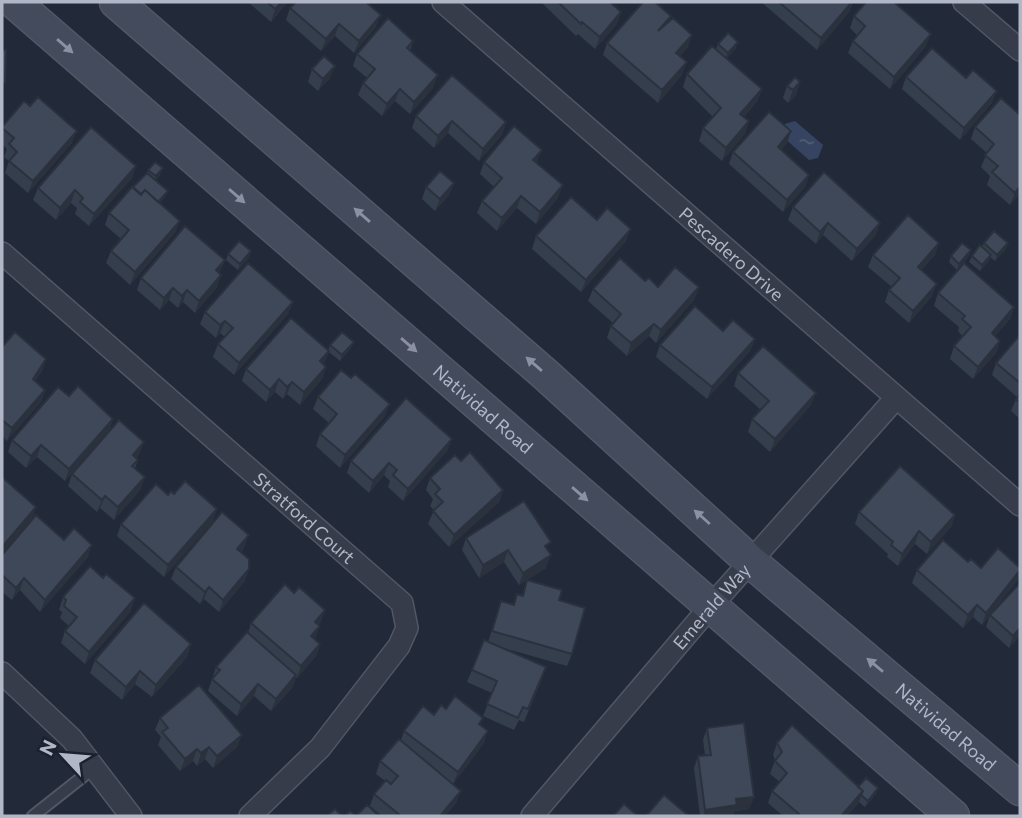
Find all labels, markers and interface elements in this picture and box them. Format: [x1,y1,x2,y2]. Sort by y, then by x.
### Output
one-way arrow [56,38,73,54]
one-way arrow [228,188,246,204]
street label: Pescadero Drive [675,202,789,305]
one-way arrow [353,207,371,223]
one-way arrow [400,337,417,352]
one-way arrow [525,356,543,372]
street label: Natividad Road [429,360,538,458]
street label: Stratford Court [249,467,360,568]
one-way arrow [572,486,589,501]
one-way arrow [694,510,711,526]
street label: Emerald Way [668,559,755,654]
one-way arrow [866,658,883,673]
street label: Natividad Road [891,678,1001,775]
north arrow [28,720,98,790]
text: N [34,736,61,759]

